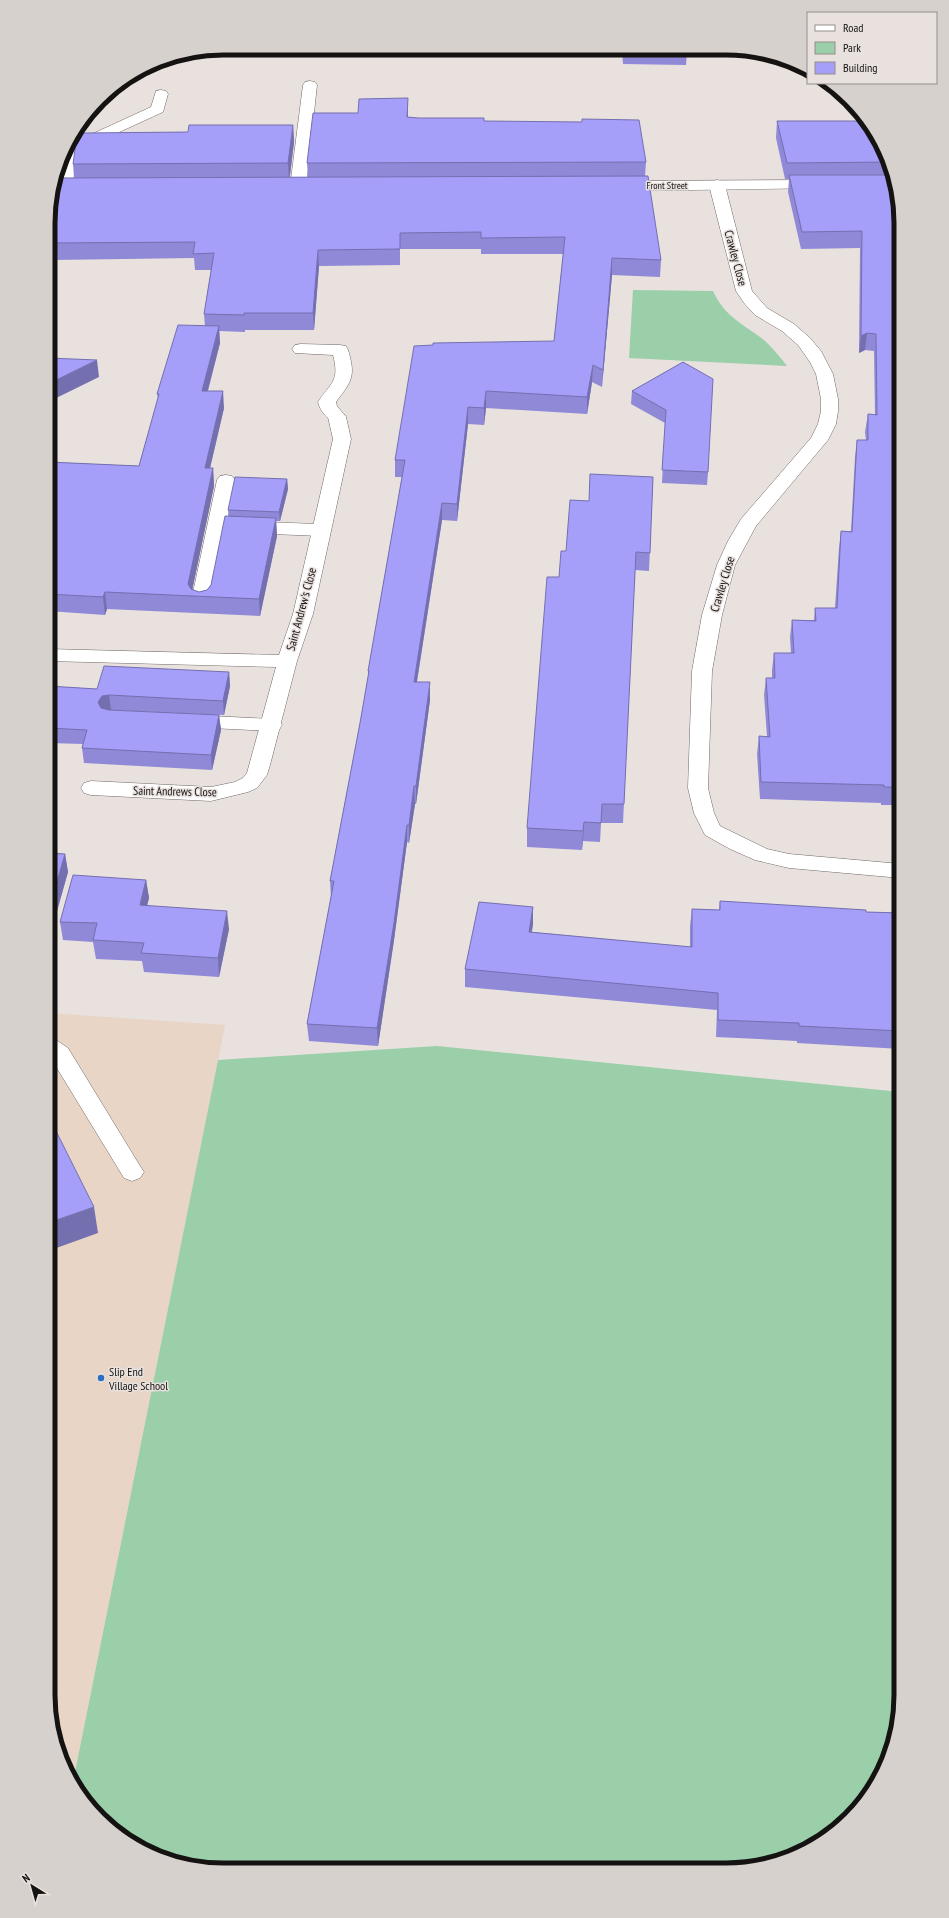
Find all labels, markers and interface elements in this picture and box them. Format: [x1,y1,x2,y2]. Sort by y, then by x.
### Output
legend [807,12,937,84]
text: Road [843,20,863,35]
text: Park [843,40,861,55]
text: Building [843,60,878,75]
street label: Front Street [646,179,688,192]
street label: Crawley Close [721,228,751,288]
street label: Crawley Close [706,554,738,614]
street label: Saint Andrew's Close [283,566,319,652]
street label: Saint Andrews Close [133,783,217,799]
place label: Slip End Village School [108,1364,168,1393]
marker: Slip End Village School [96,1373,106,1383]
north arrow [12,1866,52,1906]
text: N [19,1871,33,1885]

